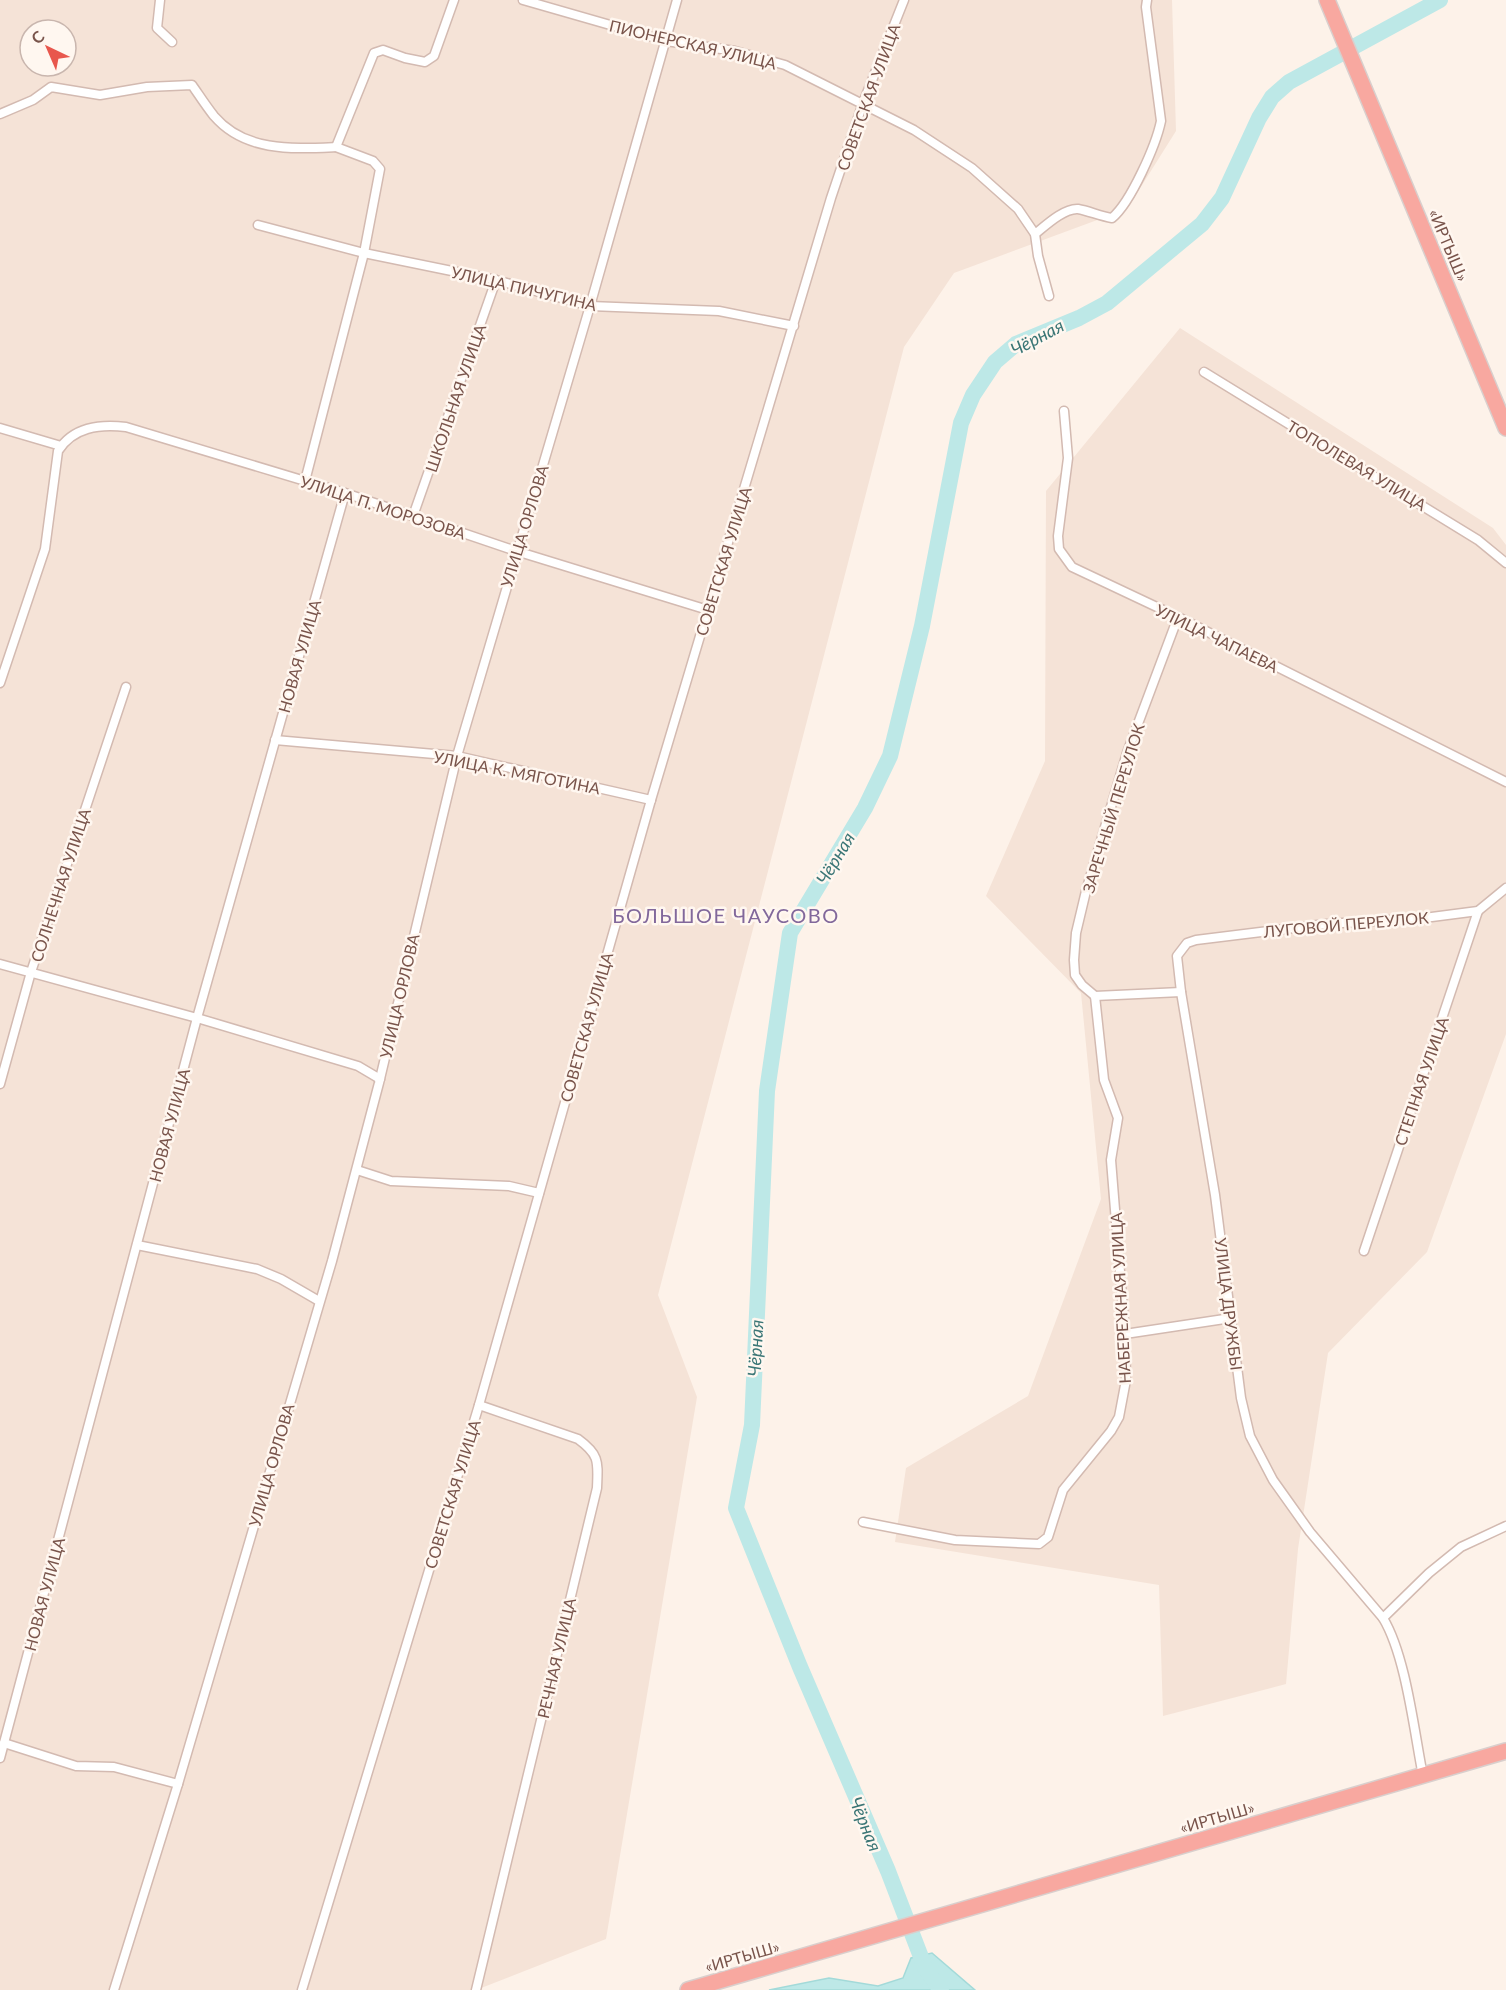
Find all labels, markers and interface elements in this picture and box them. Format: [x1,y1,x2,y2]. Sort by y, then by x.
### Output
street label: ПИОНЕРСКАЯ УЛИЦА [608,16,779,73]
north arrow [18,18,78,78]
street label: СОВЕТСКАЯ УЛИЦА [833,21,903,173]
text: С [27,26,48,47]
street label: «ИРТЫШ» [1425,206,1473,284]
street label: УЛИЦА ПИЧУГИНА [449,262,599,314]
water label: Чёрная [1007,314,1067,360]
street label: ШКОЛЬНАЯ УЛИЦА [421,321,489,474]
street label: ТОПОЛЕВАЯ УЛИЦА [1284,416,1430,514]
street label: УЛИЦА ОРЛОВА [496,462,552,590]
street label: УЛИЦА П. МОРОЗОВА [298,471,468,543]
street label: СОВЕТСКАЯ УЛИЦА [691,484,755,638]
street label: НОВАЯ УЛИЦА [274,597,324,715]
street label: УЛИЦА ЧАПАЕВА [1152,600,1282,676]
street label: ЗАРЕЧНЫЙ ПЕРЕУЛОК [1078,721,1148,895]
street label: УЛИЦА К. МЯГОТИНА [432,747,602,798]
street label: СОЛНЕЧНАЯ УЛИЦА [26,806,94,964]
water label: Чёрная [811,828,859,888]
district label: БОЛЬШОЕ ЧАУСОВО [612,903,840,927]
street label: ЛУГОВОЙ ПЕРЕУЛОК [1262,907,1430,941]
street label: УЛИЦА ОРЛОВА [375,932,423,1060]
street label: СОВЕТСКАЯ УЛИЦА [556,950,617,1104]
street label: СТЕПНАЯ УЛИЦА [1390,1014,1452,1148]
street label: НОВАЯ УЛИЦА [145,1066,193,1184]
street label: НАБЕРЕЖНАЯ УЛИЦА [1106,1212,1134,1384]
street label: УЛИЦА ДРУЖБЫ [1211,1237,1247,1371]
water label: Чёрная [743,1319,767,1377]
street label: УЛИЦА ОРЛОВА [244,1401,298,1529]
street label: СОВЕТСКАЯ УЛИЦА [420,1417,484,1571]
street label: НОВАЯ УЛИЦА [20,1535,68,1653]
street label: РЕЧНАЯ УЛИЦА [533,1596,579,1720]
water label: Чёрная [845,1794,887,1854]
street label: «ИРТЫШ» [1178,1797,1257,1837]
street label: «ИРТЫШ» [703,1936,782,1976]

